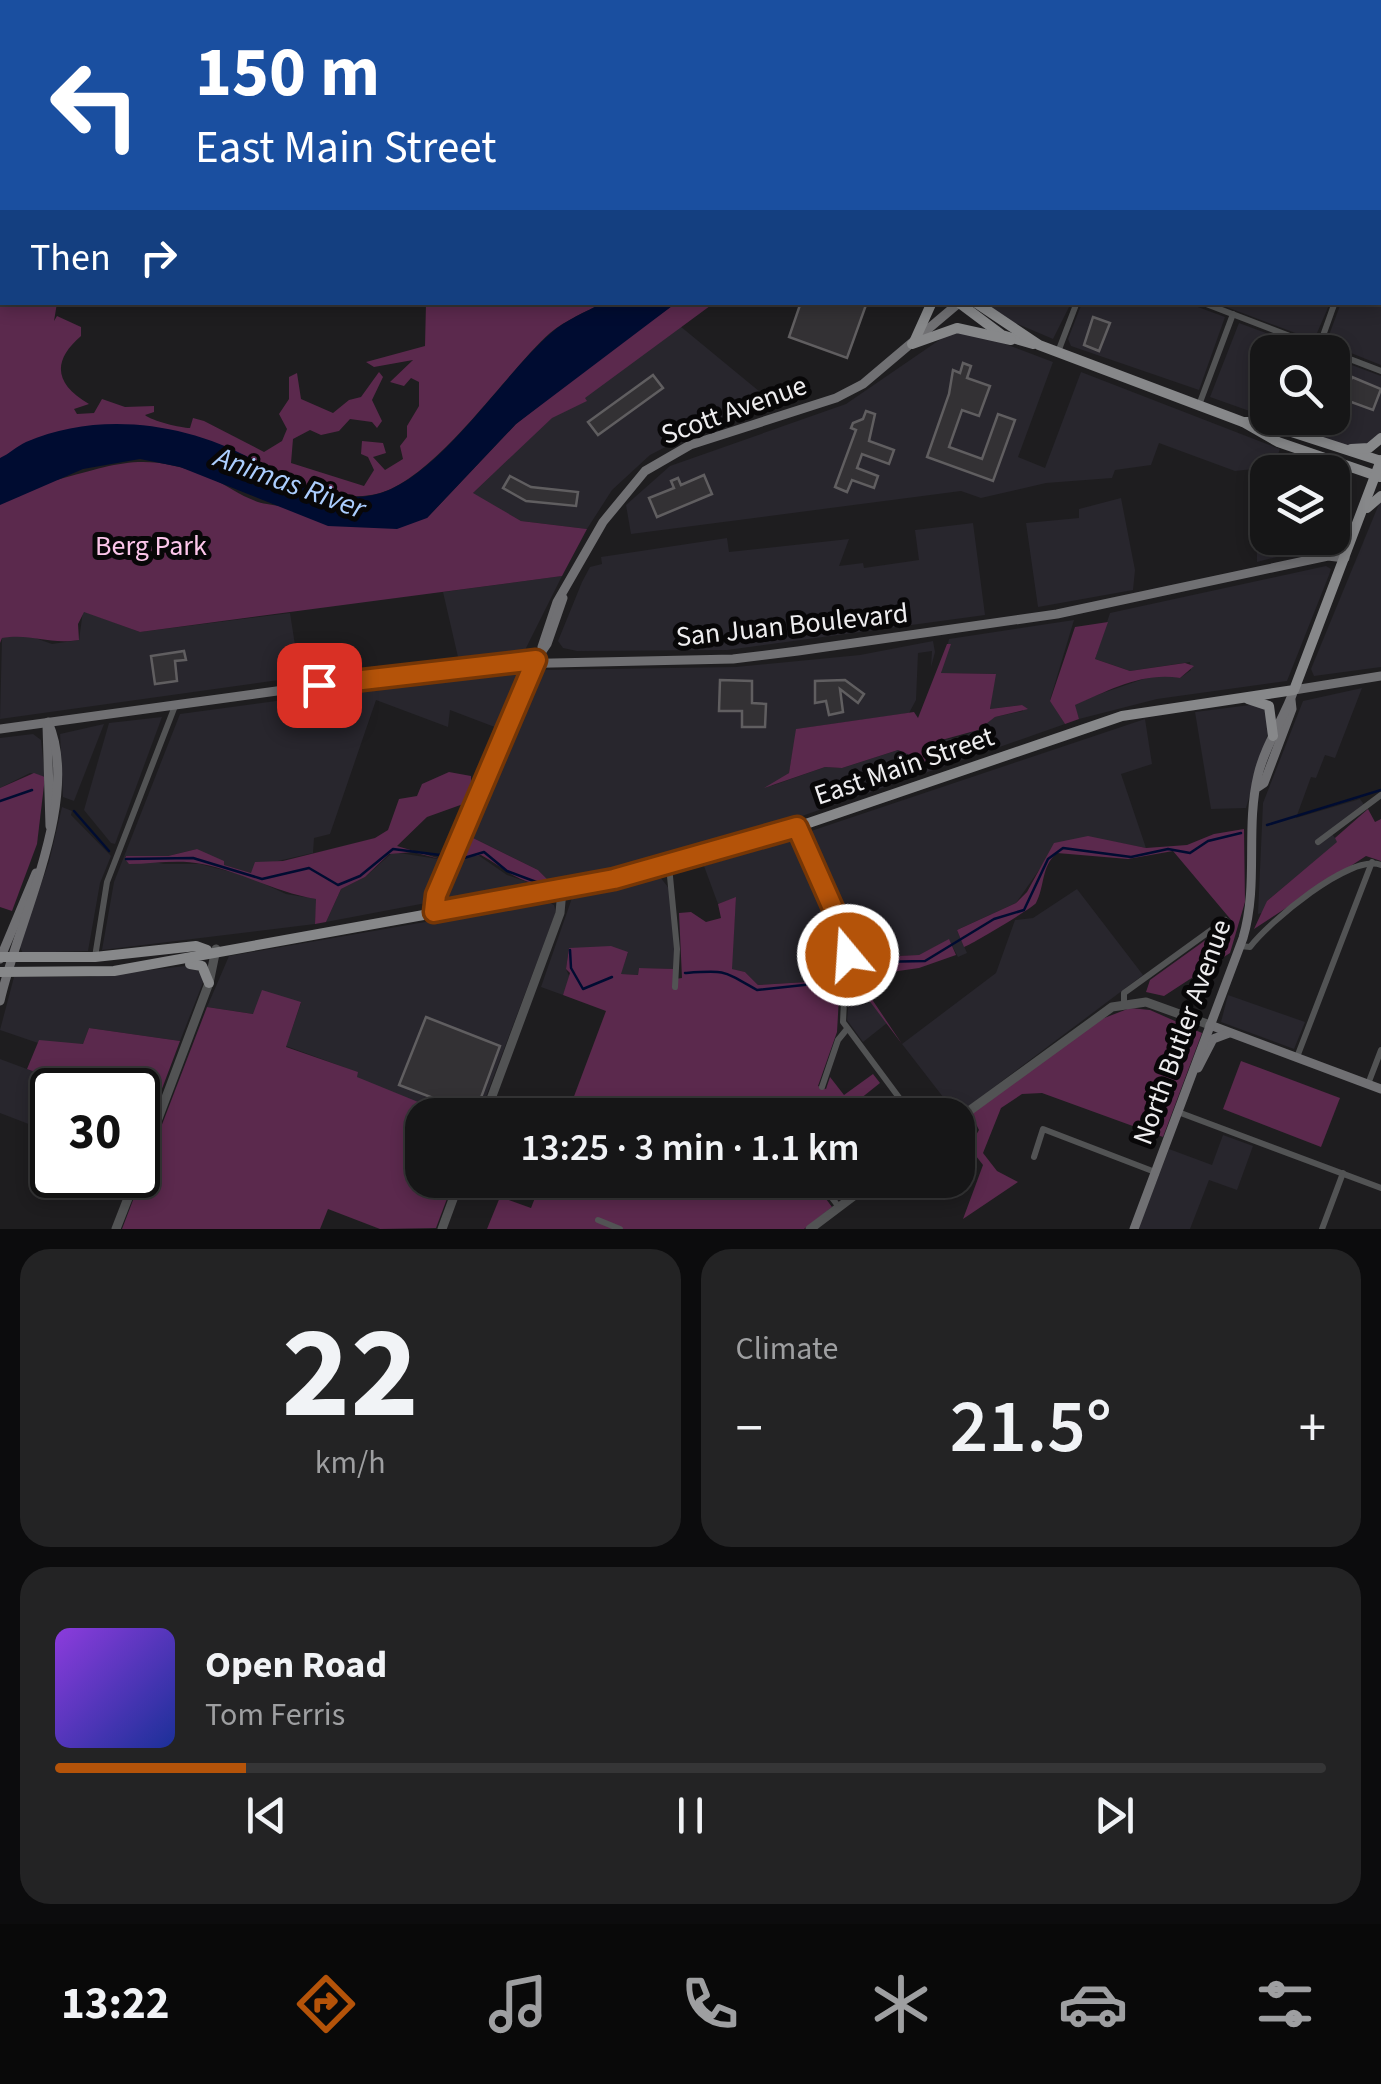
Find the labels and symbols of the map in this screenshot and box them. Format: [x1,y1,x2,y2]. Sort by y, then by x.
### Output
street label: Scott Avenue [656,365,812,455]
water label: Animas River [207,435,373,531]
park label: Berg Park [95,526,207,566]
street label: San Juan Boulevard [674,593,910,657]
pin [277,643,362,728]
street label: East Main Street [809,716,1000,815]
position arrow [796,903,900,1007]
street label: North Butler Avenue [1123,914,1241,1150]
speed limit sign: 30 [30,1068,160,1198]

